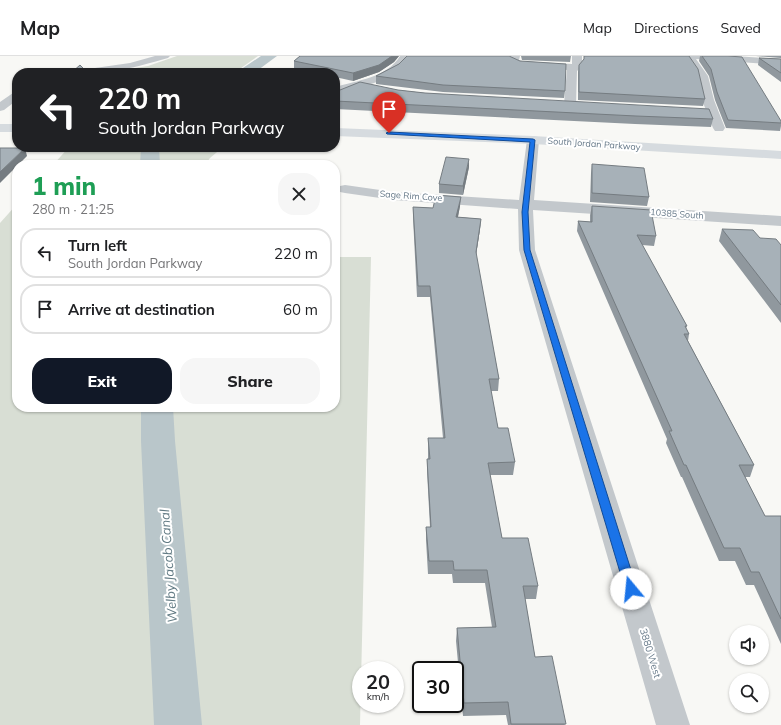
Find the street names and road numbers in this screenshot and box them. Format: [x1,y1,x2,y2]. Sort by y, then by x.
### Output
street label: South Jordan Parkway [547,135,641,153]
street label: Sage Rim Cove [379,188,443,203]
street label: 10385 South [650,206,704,221]
street label: 3880 West [637,627,664,680]

